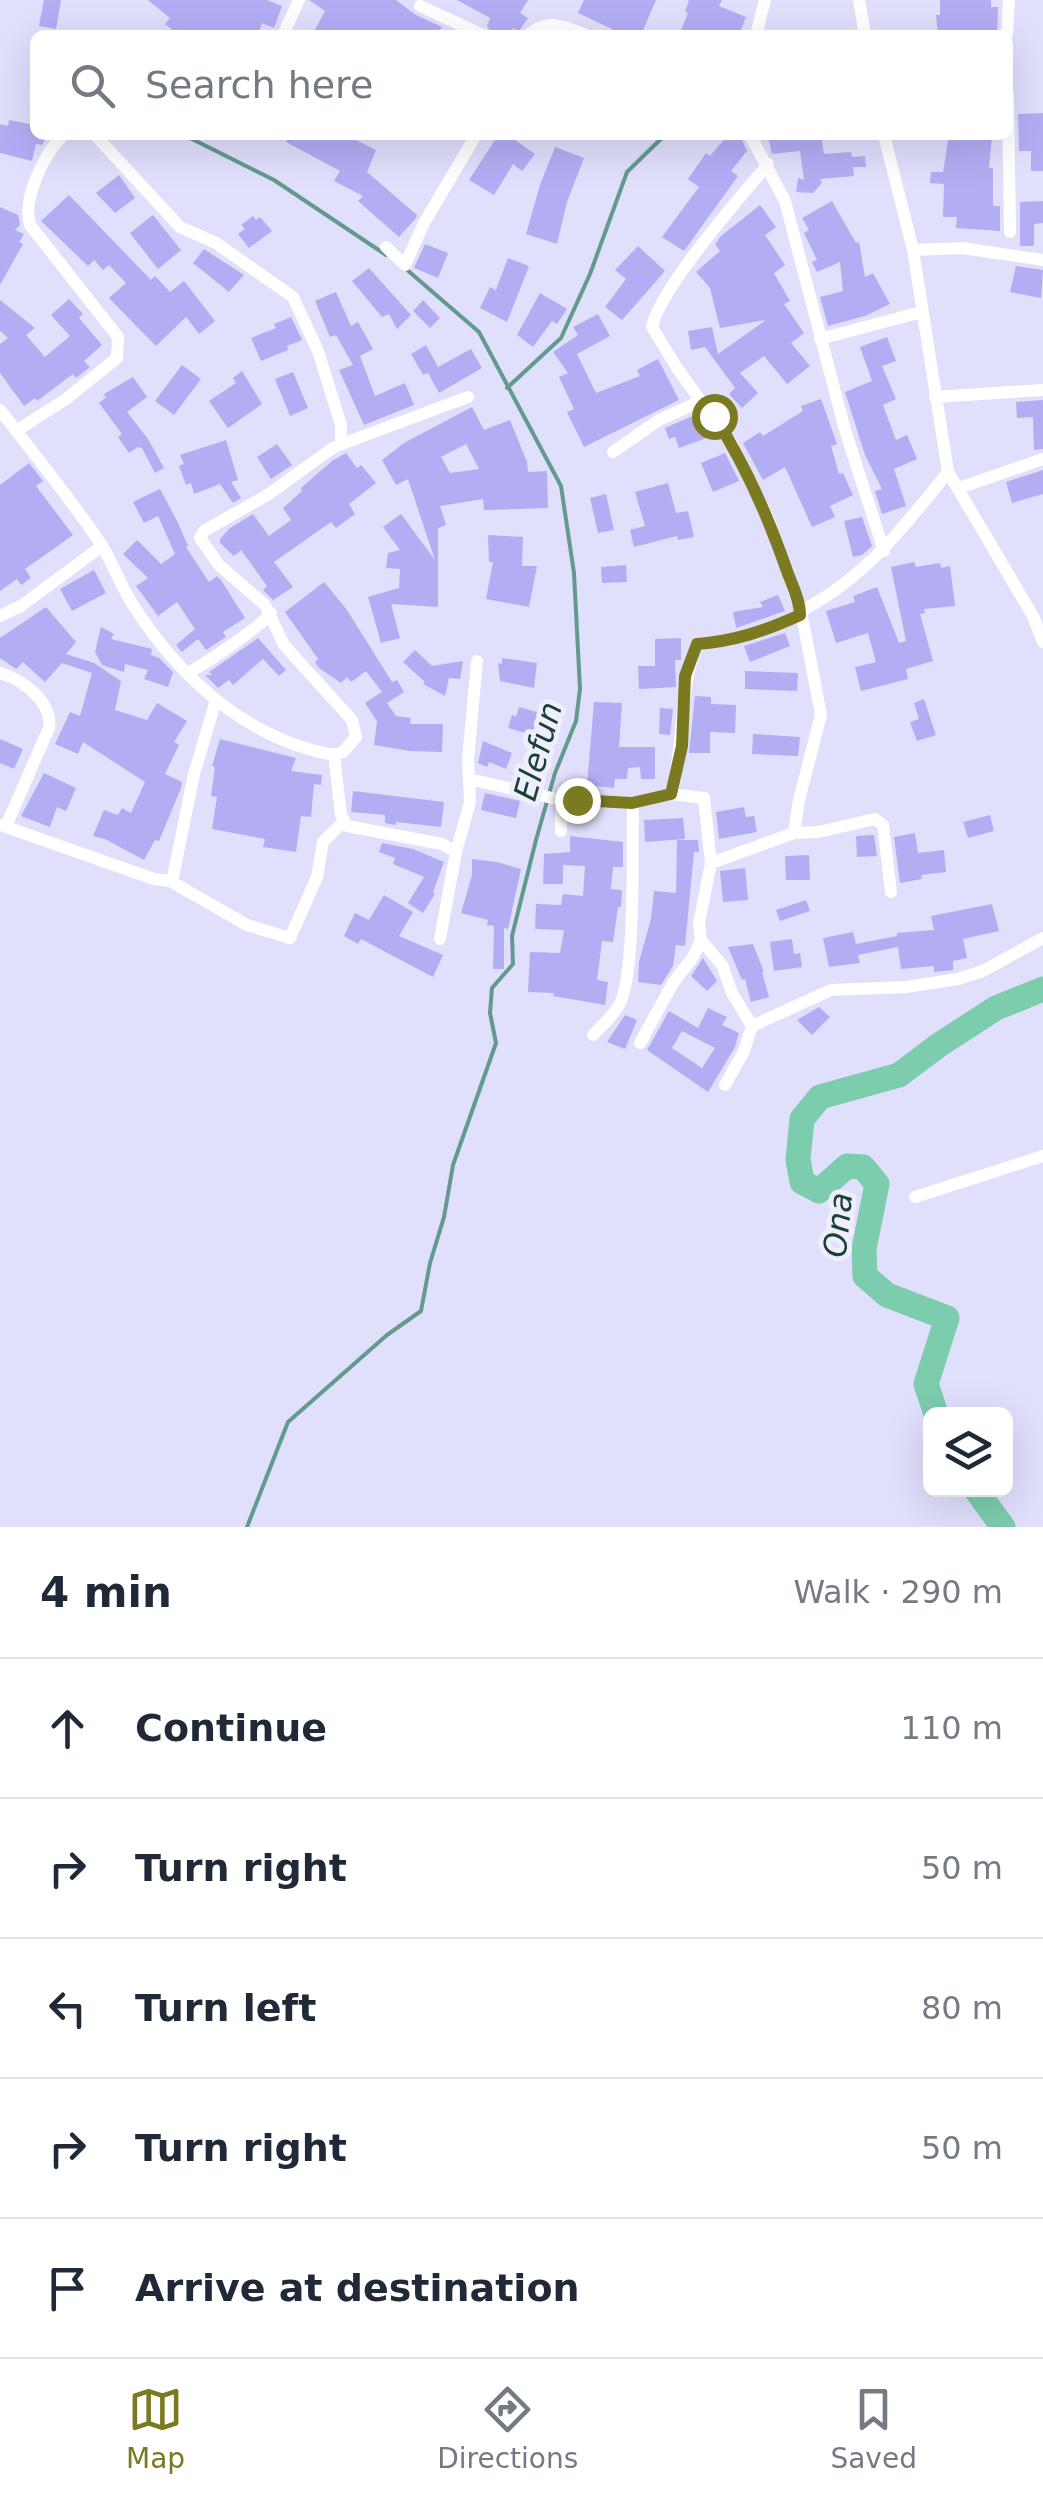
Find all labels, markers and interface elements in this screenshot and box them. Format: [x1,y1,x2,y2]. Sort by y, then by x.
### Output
search box [30,30,1013,140]
icon: search [65,58,120,113]
text: Search here [145,63,373,107]
route start [692,394,738,440]
water label: Elefun [506,697,570,805]
route end [555,778,601,824]
water label: Ona [816,1191,860,1259]
map controls [923,1407,1013,1497]
button: layers [923,1407,1013,1497]
text: 4 min [40,1568,172,1617]
text: Walk · 290 m [793,1573,1003,1611]
icon: ahead [40,1701,95,1756]
text: Continue [135,1706,327,1750]
text: 110 m [901,1709,1003,1747]
icon: right [40,1841,95,1896]
text: Turn right [135,1846,347,1890]
text: 50 m [921,1849,1003,1887]
icon: left [40,1981,95,2036]
text: Turn left [135,1986,316,2030]
text: 80 m [921,1989,1003,2027]
icon: right [40,2121,95,2176]
text: Turn right [135,2126,347,2170]
text: 50 m [921,2129,1003,2167]
icon: arrive [40,2261,95,2316]
text: Arrive at destination [135,2266,580,2310]
tab: Map [126,2382,185,2475]
tab: Directions [437,2382,578,2475]
tab: Saved [830,2382,917,2475]

